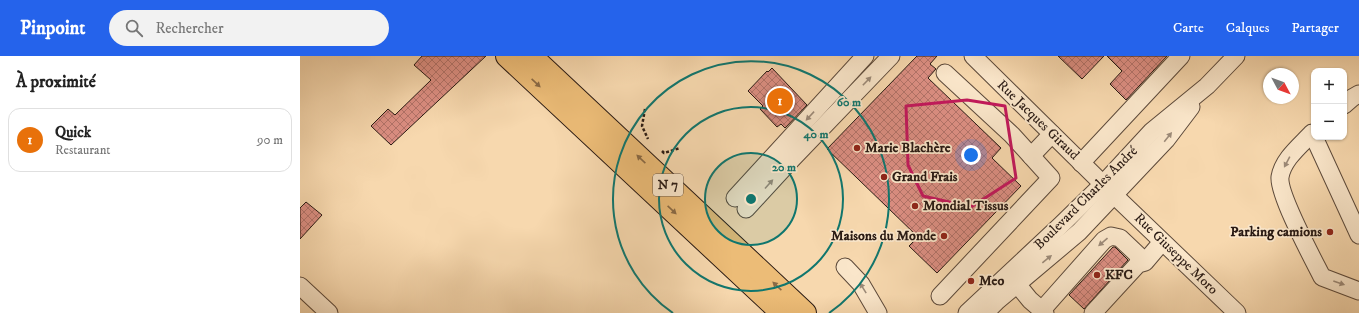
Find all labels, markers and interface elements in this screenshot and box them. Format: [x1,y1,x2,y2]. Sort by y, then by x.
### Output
search box [109,10,389,46]
text: Pinpoint [20,17,85,40]
icon: search [123,17,145,39]
text: Rechercher [155,19,224,38]
text: Carte [1173,19,1204,37]
text: Calques [1226,19,1269,37]
text: Partager [1291,19,1339,37]
north arrow [1263,68,1299,104]
map controls [1311,68,1347,140]
button: + [1311,68,1347,104]
text: À proximité [16,71,96,93]
one-way arrow [863,75,872,86]
street label: Rue Jacques Giraud [993,76,1083,164]
one-way arrow [531,78,541,87]
pin: 1 [767,86,793,116]
text: 60 m [837,95,861,110]
button: − [1311,104,1347,140]
one-way arrow [806,111,815,120]
text: Quick [55,123,91,142]
text: 40 m [803,127,828,142]
text: 1 [28,132,32,148]
text: 90 m [257,132,283,148]
one-way arrow [1164,132,1173,143]
place label: Marie Blachère [865,139,951,157]
text: Restaurant [55,142,111,158]
street label: Boulevard Charles André [1030,142,1142,254]
marker: Marie Blachère [852,143,862,153]
your location [961,145,981,165]
one-way arrow [636,155,646,164]
one-way arrow [1284,156,1290,168]
text: 20 m [772,160,796,175]
place label: Grand Frais [892,168,958,186]
marker: Grand Frais [879,172,889,182]
road number: N 7 [653,174,683,196]
one-way arrow [765,179,774,189]
centre of rings [744,192,758,206]
place label: Mondial Tissus [923,197,1009,215]
marker: Mondial Tissus [910,201,920,211]
one-way arrow [667,205,676,214]
street label: Rue Giuseppe Moro [1130,209,1222,299]
place label: Parking camions [1230,223,1322,241]
place label: Maisons du Monde [831,227,936,245]
marker: Parking camions [1325,227,1335,237]
marker: Maisons du Monde [939,231,949,241]
one-way arrow [1098,237,1109,246]
one-way arrow [1042,255,1053,264]
place label: KFC [1105,266,1133,284]
marker: KFC [1092,270,1102,280]
place label: Meo [979,272,1004,290]
marker: Meo [966,276,976,286]
one-way arrow [1333,281,1345,287]
one-way arrow [772,282,782,291]
one-way arrow [860,283,867,294]

